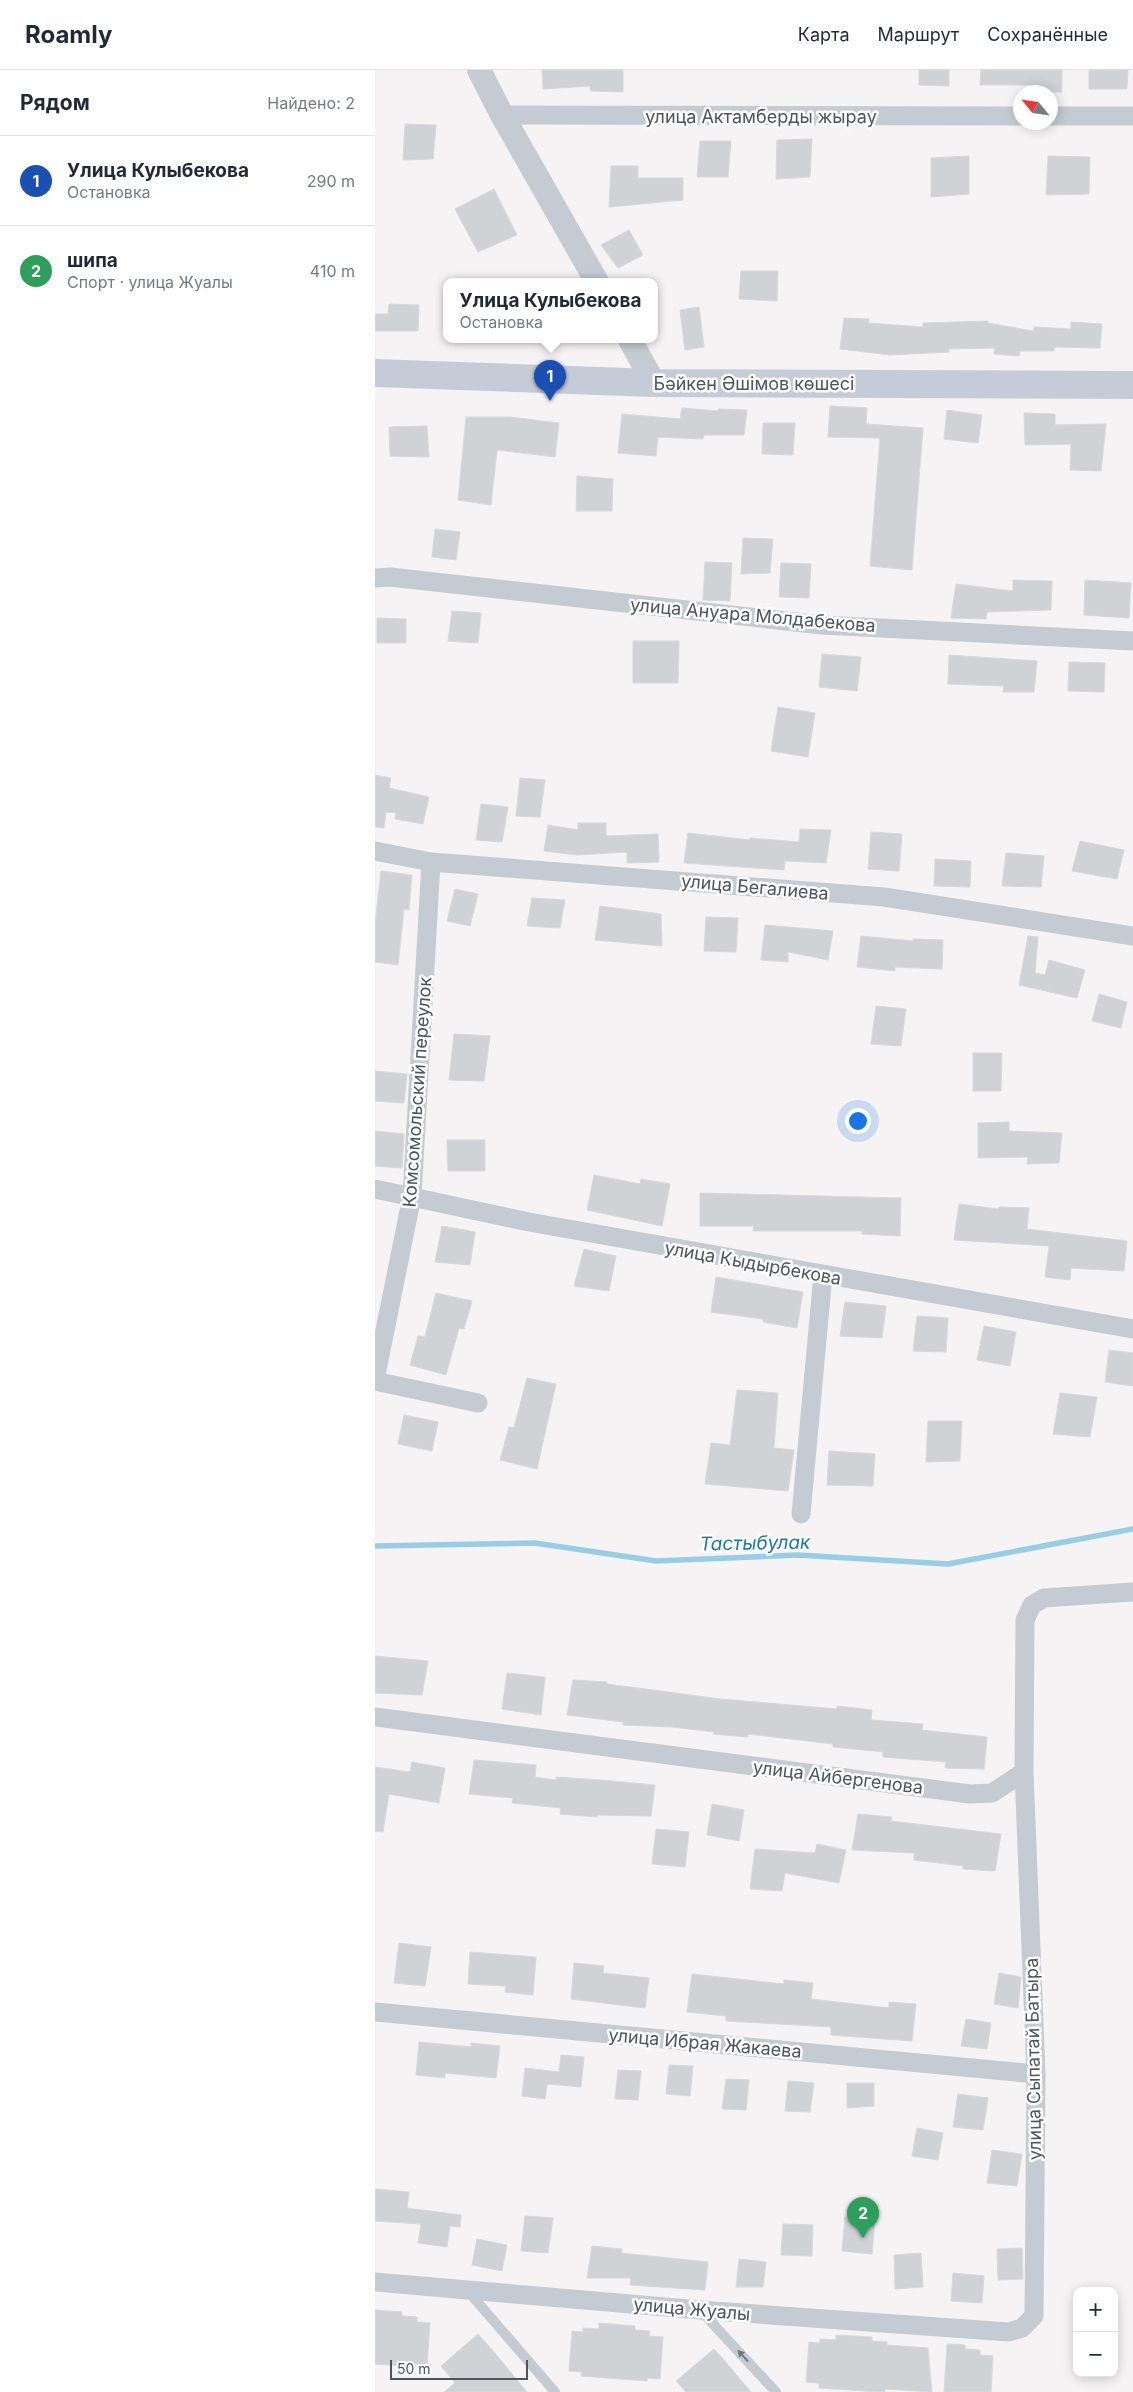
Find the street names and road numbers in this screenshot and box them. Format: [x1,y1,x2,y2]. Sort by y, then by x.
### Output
street label: улица Актамберды жырау [645,106,877,127]
street label: Бәйкен Әшімов көшесі [654,373,854,394]
street label: улица Ануара Молдабекова [629,594,877,636]
street label: улица Бегалиева [680,870,830,904]
street label: Комсомольский переулок [398,976,436,1208]
street label: улица Кыдырбекова [663,1237,843,1289]
street label: улица Айбергенова [752,1756,924,1798]
street label: улица Сыпатай Батыра [1021,1958,1045,2160]
street label: улица Ибрая Жакаева [608,2024,802,2062]
street label: улица Жуалы [633,2293,751,2325]

